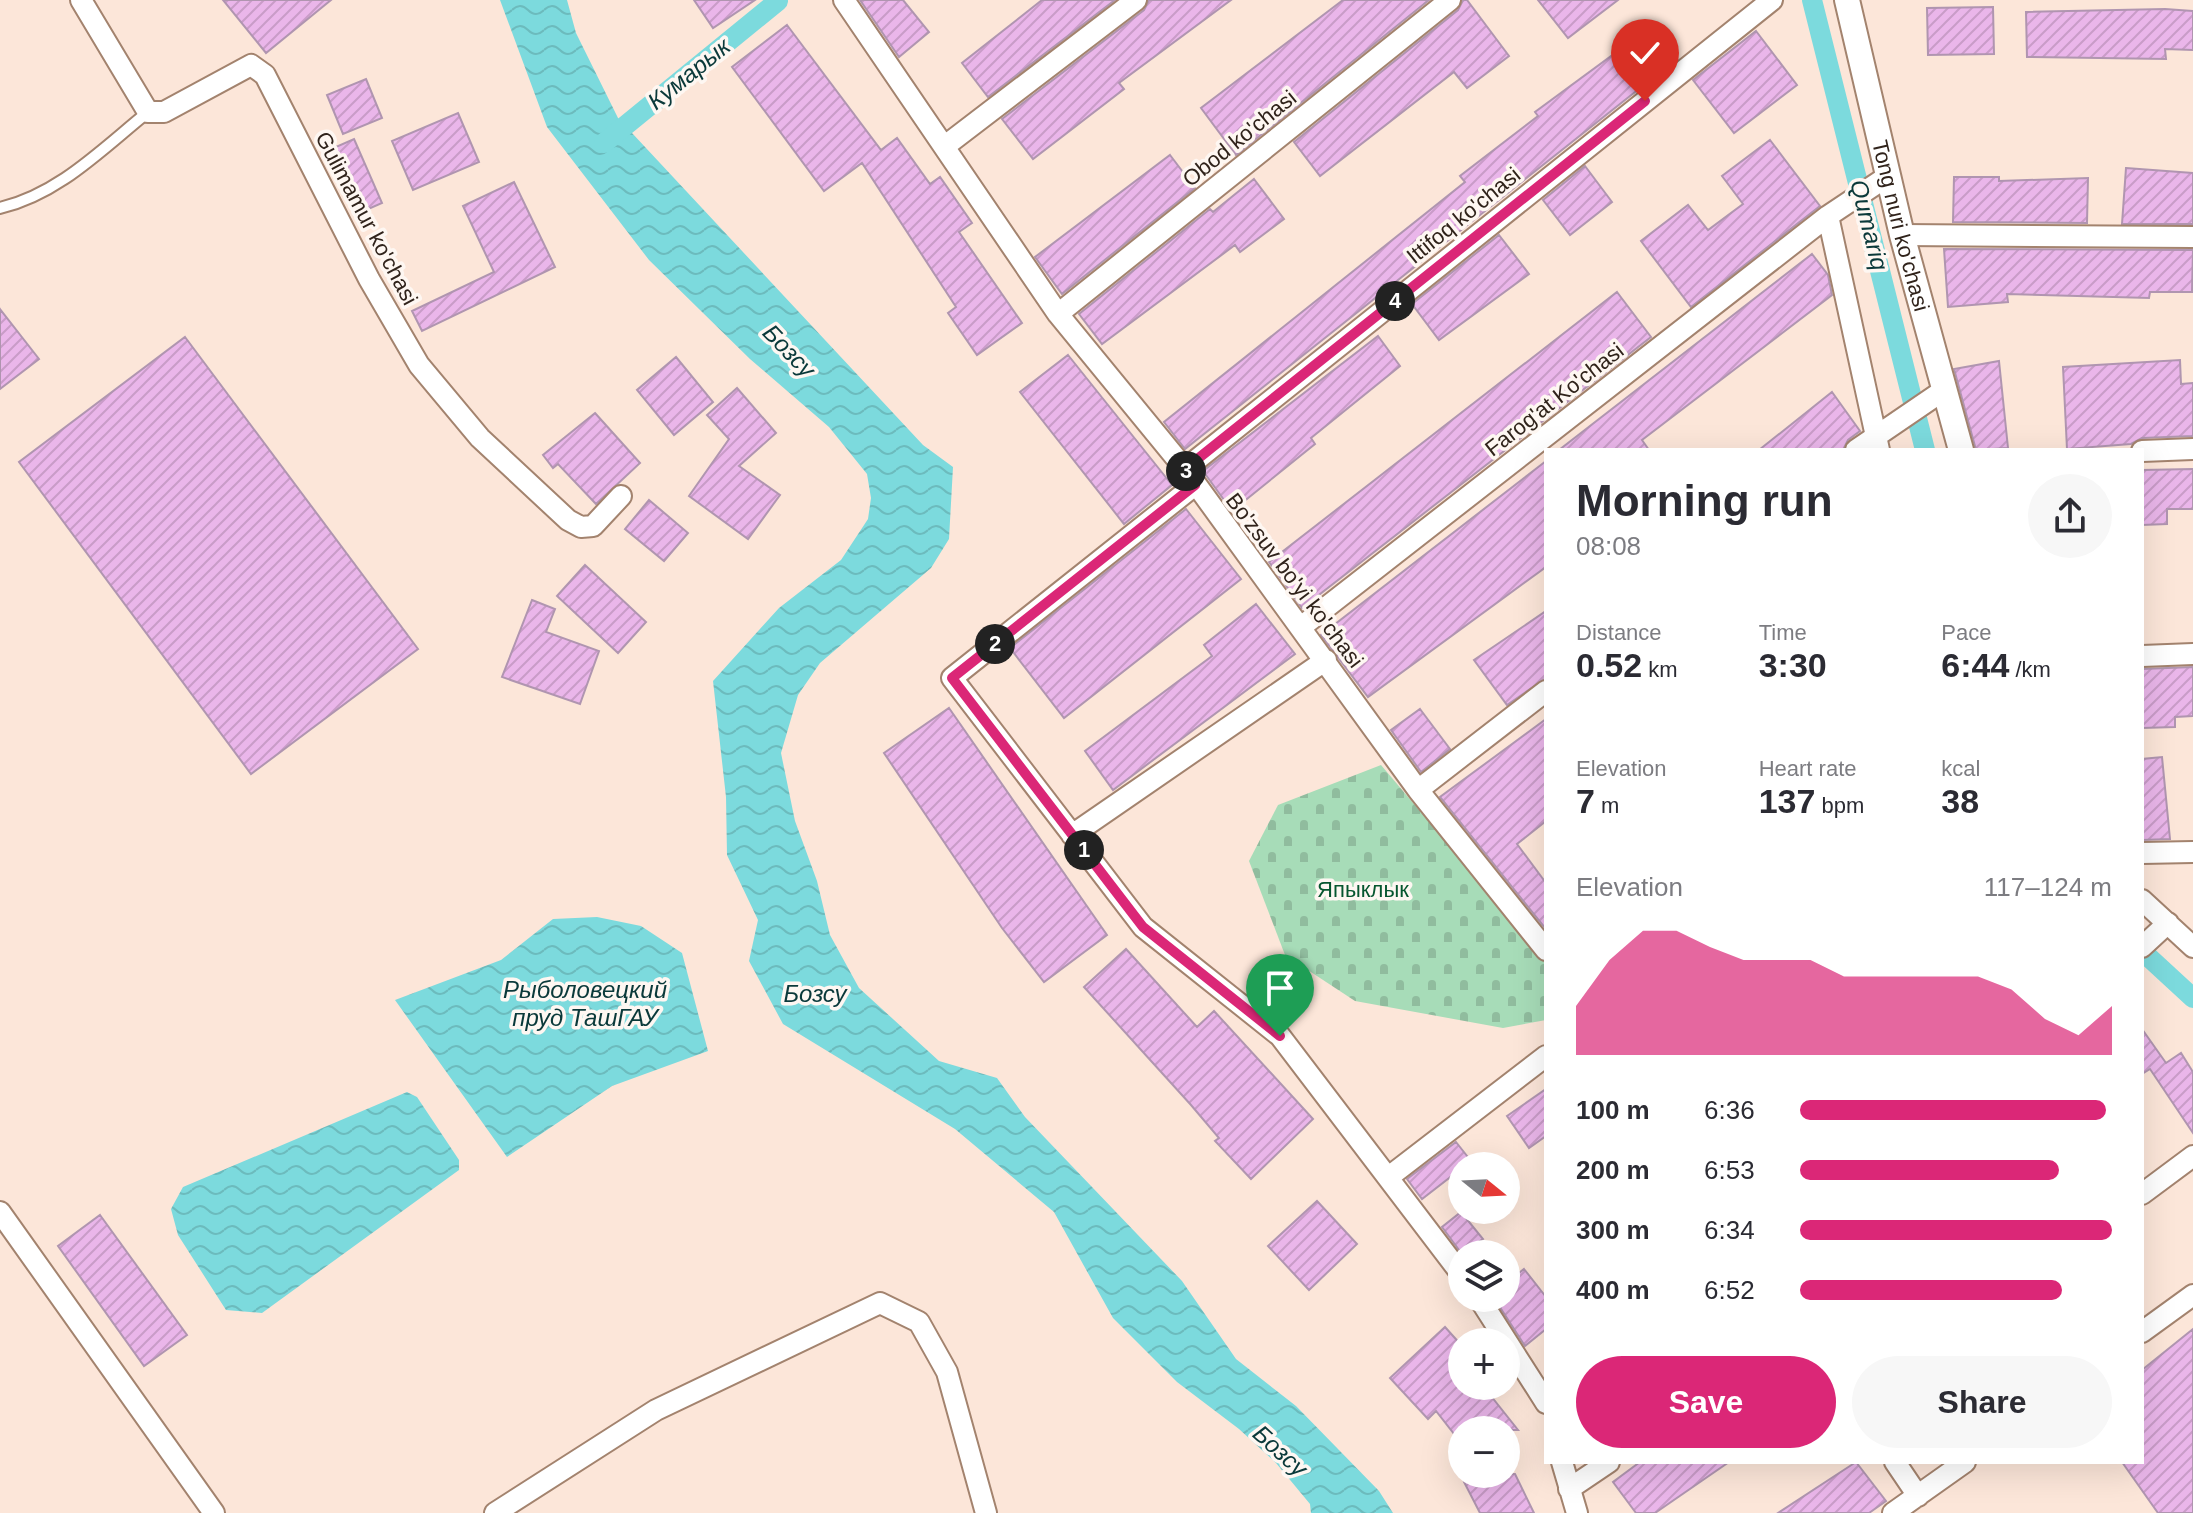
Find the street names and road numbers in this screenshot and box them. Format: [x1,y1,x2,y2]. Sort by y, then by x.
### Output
street label: Obod ko'chasi [1178,85,1301,192]
street label: Gulimamur ko'chasi [310,127,423,309]
street label: Tong nuri ko'chasi [1867,138,1934,314]
street label: Ittifoq ko'chasi [1402,162,1525,269]
street label: Farog'at Ko'chasi [1480,338,1628,461]
street label: Bo'zsuv bo'yi ko'chasi [1221,488,1368,672]

